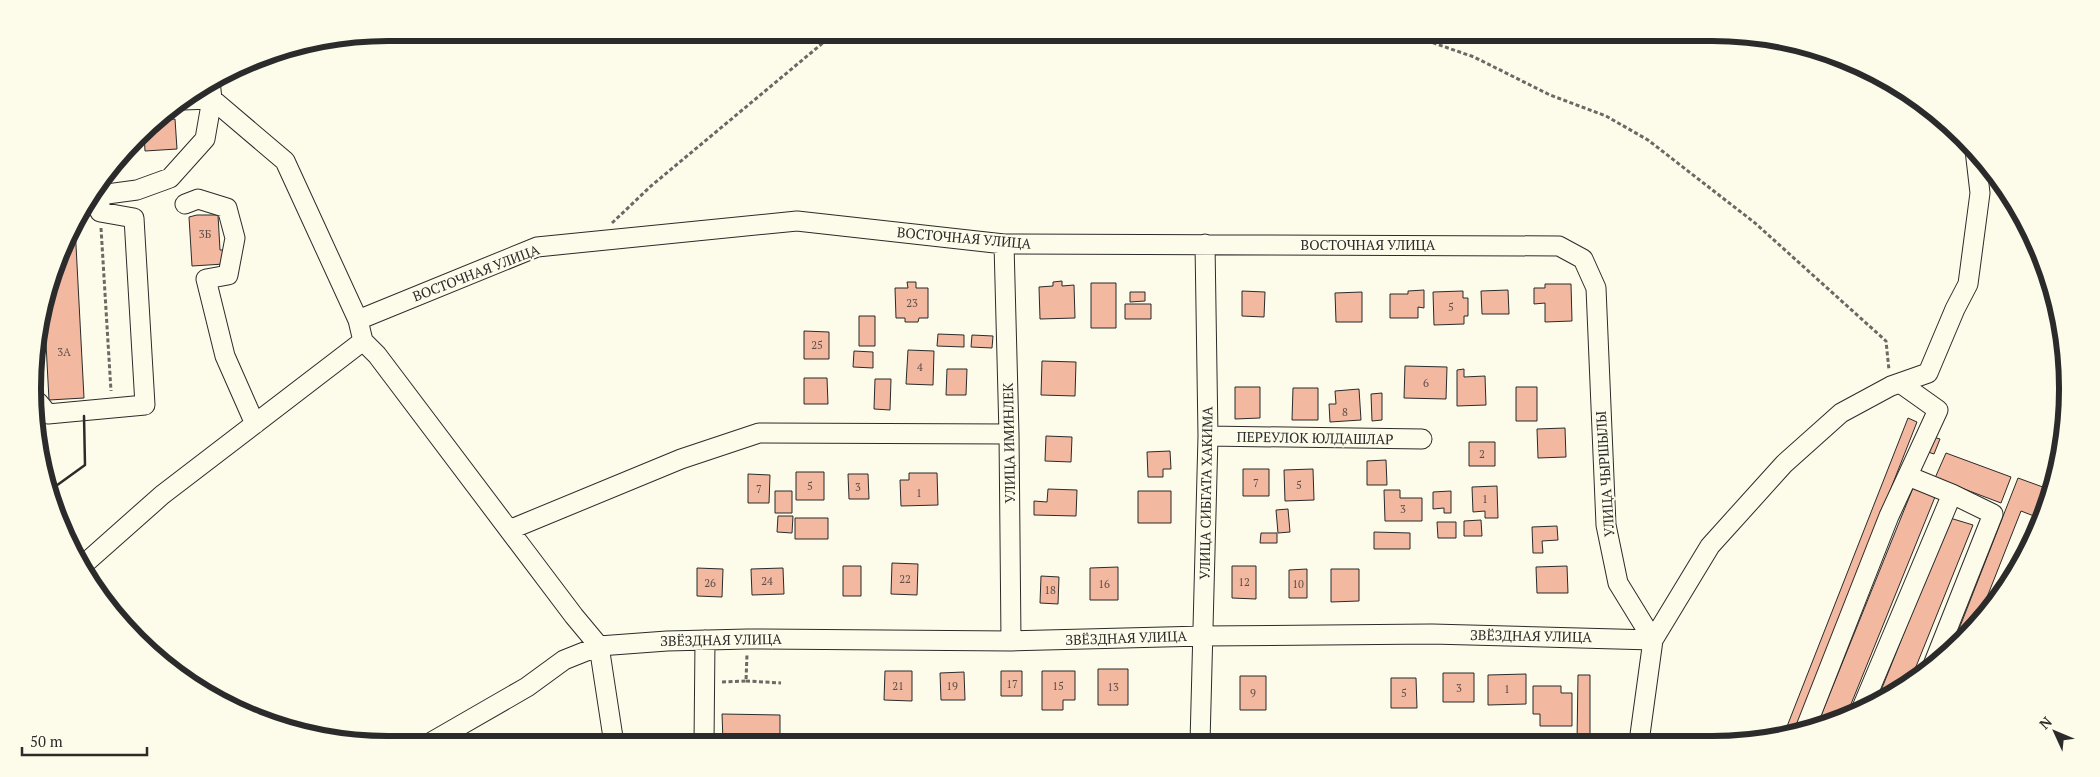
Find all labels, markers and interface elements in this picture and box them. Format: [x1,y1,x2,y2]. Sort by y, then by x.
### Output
street label: ВОСТОЧНАЯ УЛИЦА [896,222,1032,253]
house number: 3Б [199,227,212,241]
street label: ВОСТОЧНАЯ УЛИЦА [1301,235,1436,254]
street label: ВОСТОЧНАЯ УЛИЦА [409,239,543,306]
house number: 23 [906,296,918,310]
house number: 5 [1448,300,1454,314]
house number: 25 [811,338,823,352]
house number: 3А [57,345,71,359]
house number: 4 [917,360,923,374]
house number: 6 [1423,376,1429,390]
street label: УЛИЦА ИМИНЛЕК [998,382,1019,503]
house number: 8 [1342,405,1348,419]
street label: УЛИЦА СИБГАТА ХАКИМА [1194,406,1217,580]
street label: УЛИЦА ЧЫРШЫЛЫ [1591,410,1618,538]
street label: ПЕРЕУЛОК ЮЛДАШЛАР [1236,427,1394,448]
house number: 2 [1479,447,1485,461]
house number: 7 [1253,476,1259,490]
house number: 5 [1296,478,1302,492]
house number: 5 [807,479,813,493]
house number: 3 [855,480,861,494]
house number: 7 [756,482,762,496]
house number: 1 [916,486,922,500]
house number: 1 [1482,492,1488,506]
house number: 3 [1400,502,1406,516]
house number: 22 [899,572,911,586]
house number: 24 [761,574,773,588]
house number: 12 [1238,575,1250,589]
house number: 26 [704,576,716,590]
house number: 16 [1098,577,1110,591]
house number: 10 [1292,577,1304,591]
house number: 18 [1044,583,1056,597]
street label: ЗВЁЗДНАЯ УЛИЦА [1470,625,1592,646]
street label: ЗВЁЗДНАЯ УЛИЦА [1065,626,1188,649]
street label: ЗВЁЗДНАЯ УЛИЦА [660,629,782,650]
house number: 17 [1006,677,1018,691]
house number: 21 [892,679,904,693]
house number: 19 [946,679,958,693]
house number: 15 [1052,679,1064,693]
house number: 13 [1107,680,1119,694]
house number: 3 [1456,681,1462,695]
house number: 1 [1504,682,1510,696]
house number: 9 [1250,686,1256,700]
house number: 5 [1401,686,1407,700]
north arrow [2030,707,2080,757]
text: N [2035,712,2056,733]
scale bar [22,724,148,756]
text: 50 m [30,731,63,751]

